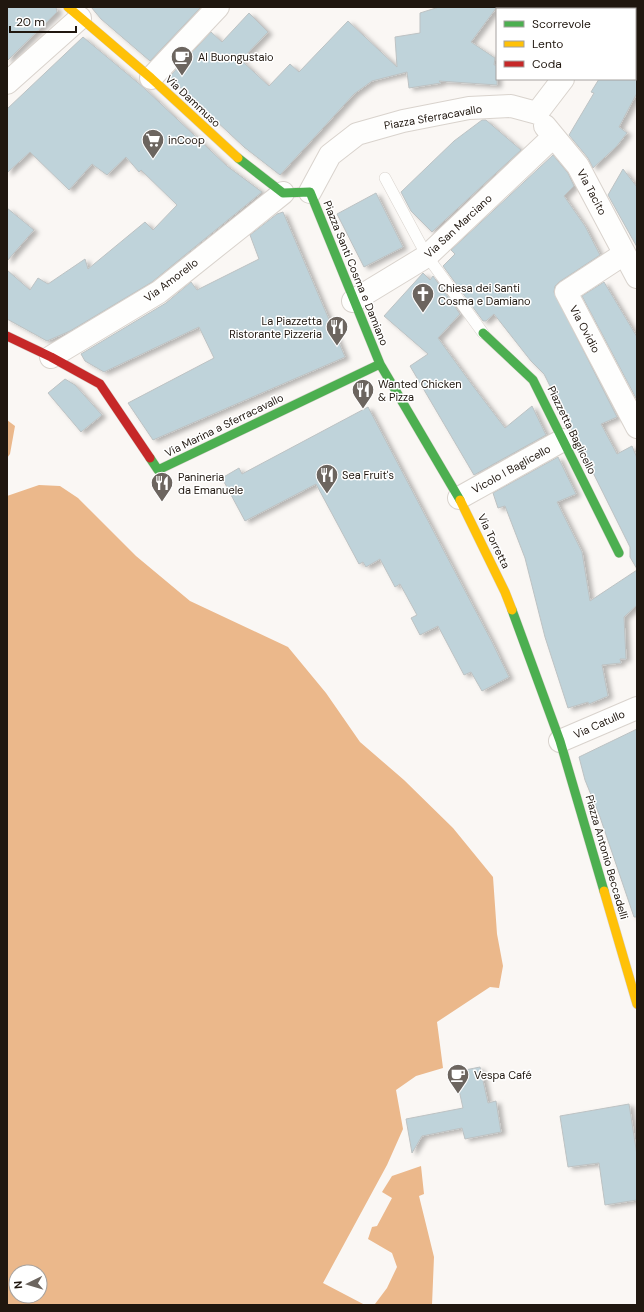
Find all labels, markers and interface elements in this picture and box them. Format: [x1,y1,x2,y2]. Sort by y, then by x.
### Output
scale bar [10,8,76,34]
legend [496,8,636,80]
text: 20 m [16,14,45,30]
text: Scorrevole [532,16,591,32]
text: Lento [532,36,563,52]
cafe icon: Al Buongustaio [169,44,195,77]
place label: Al Buongustaio [198,50,274,64]
text: Coda [532,56,562,72]
street label: Via Dammuso [162,72,224,130]
street label: Piazza Sferracavallo [383,101,483,133]
supermarket icon: inCoop [140,127,166,160]
place label: inCoop [168,133,205,147]
street label: Via Tacito [574,167,610,217]
street label: Via San Marciano [421,191,495,261]
street label: Piazza Santi Cosma e Damiano [320,198,392,348]
street label: Via Amorello [141,255,201,305]
church icon: Chiesa dei Santi Cosma e Damiano [410,281,436,314]
place label: Chiesa dei Santi Cosma e Damiano [438,281,531,308]
street label: Via Ovidio [567,303,603,355]
place label: La Piazzetta Ristorante Pizzeria [229,314,322,341]
restaurant icon: La Piazzetta Ristorante Pizzeria [324,314,350,347]
restaurant icon: Wanted Chicken & Pizza [350,377,376,410]
place label: Wanted Chicken & Pizza [378,377,462,404]
street label: Piazzetta Baglicello [545,384,599,476]
street label: Via Marina a Sferracavallo [162,390,286,460]
street label: Vicolo I Baglicello [469,442,553,496]
restaurant icon: Sea Fruit's [314,462,340,495]
place label: Sea Fruit's [342,468,394,482]
restaurant icon: Panineria da Emanuele [149,470,175,503]
place label: Panineria da Emanuele [178,470,243,497]
street label: Via Torretta [475,511,513,571]
street label: Via Catullo [571,706,627,742]
street label: Piazza Antonio Beccadelli [583,793,631,921]
cafe icon: Vespa Café [445,1062,471,1095]
place label: Vespa Café [474,1068,532,1082]
north arrow [8,1264,48,1304]
text: N [11,1280,25,1289]

